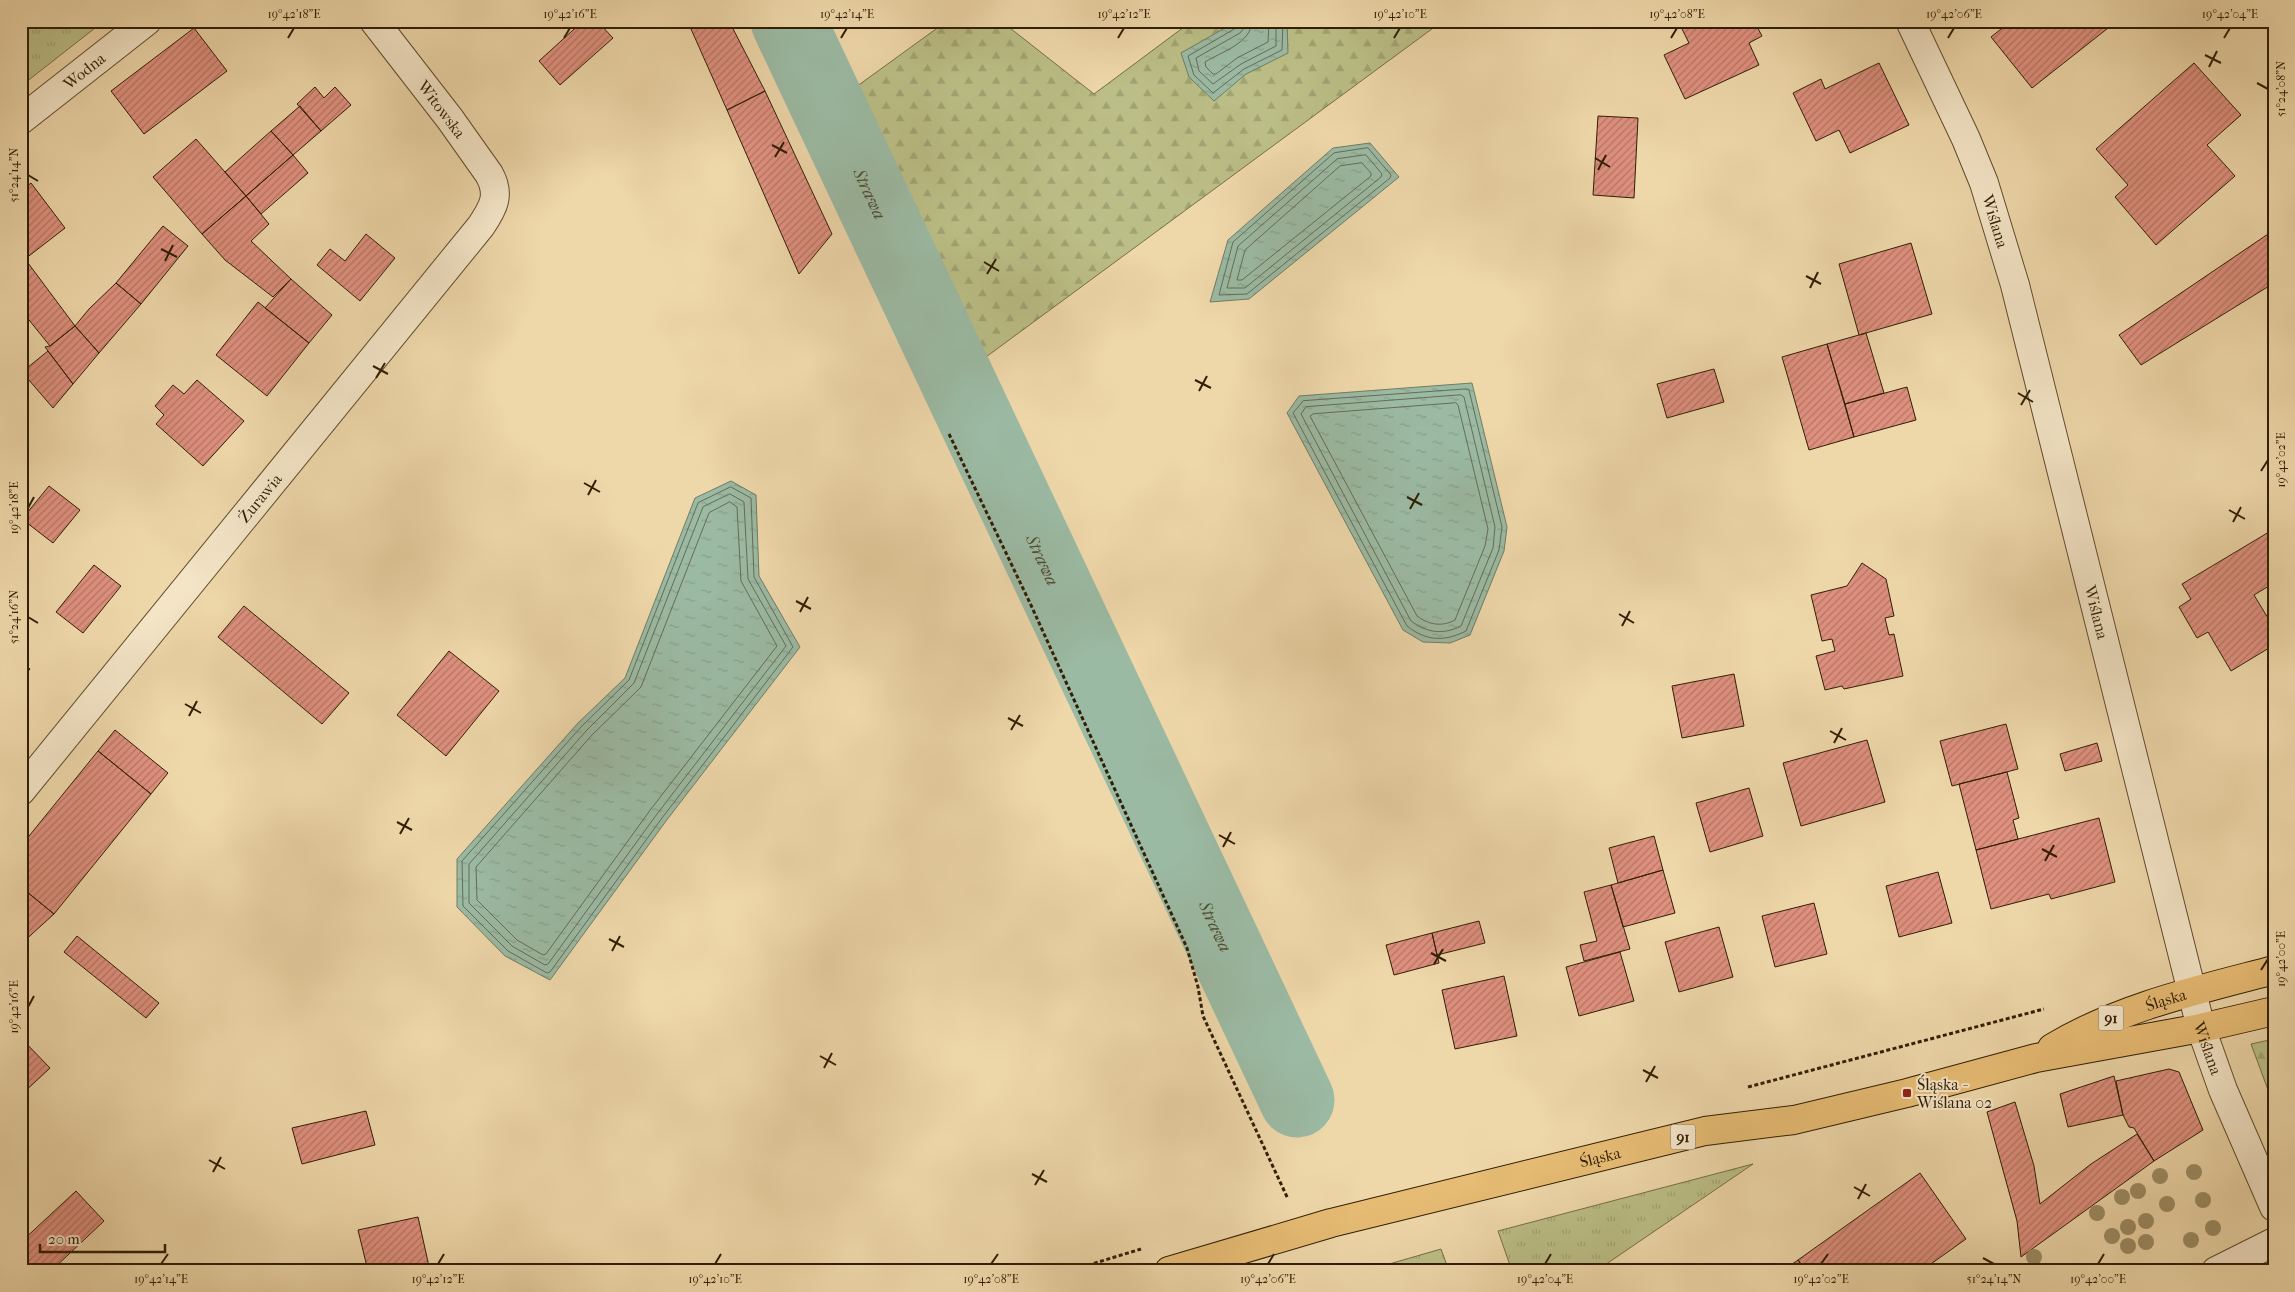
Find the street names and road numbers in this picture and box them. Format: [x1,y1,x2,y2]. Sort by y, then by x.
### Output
street label: Wodna [59,48,109,94]
street label: Witowska [413,76,470,142]
street label: Wiślana [1978,191,2012,251]
street label: Żurawia [234,469,286,527]
street label: Wiślana [2080,582,2112,642]
street label: Śląska [2143,985,2189,1015]
road number: 91 [2098,1006,2124,1030]
street label: Wiślana [2189,1018,2226,1078]
road number: 91 [1670,1124,1696,1150]
street label: Śląska [1577,1143,1623,1172]

